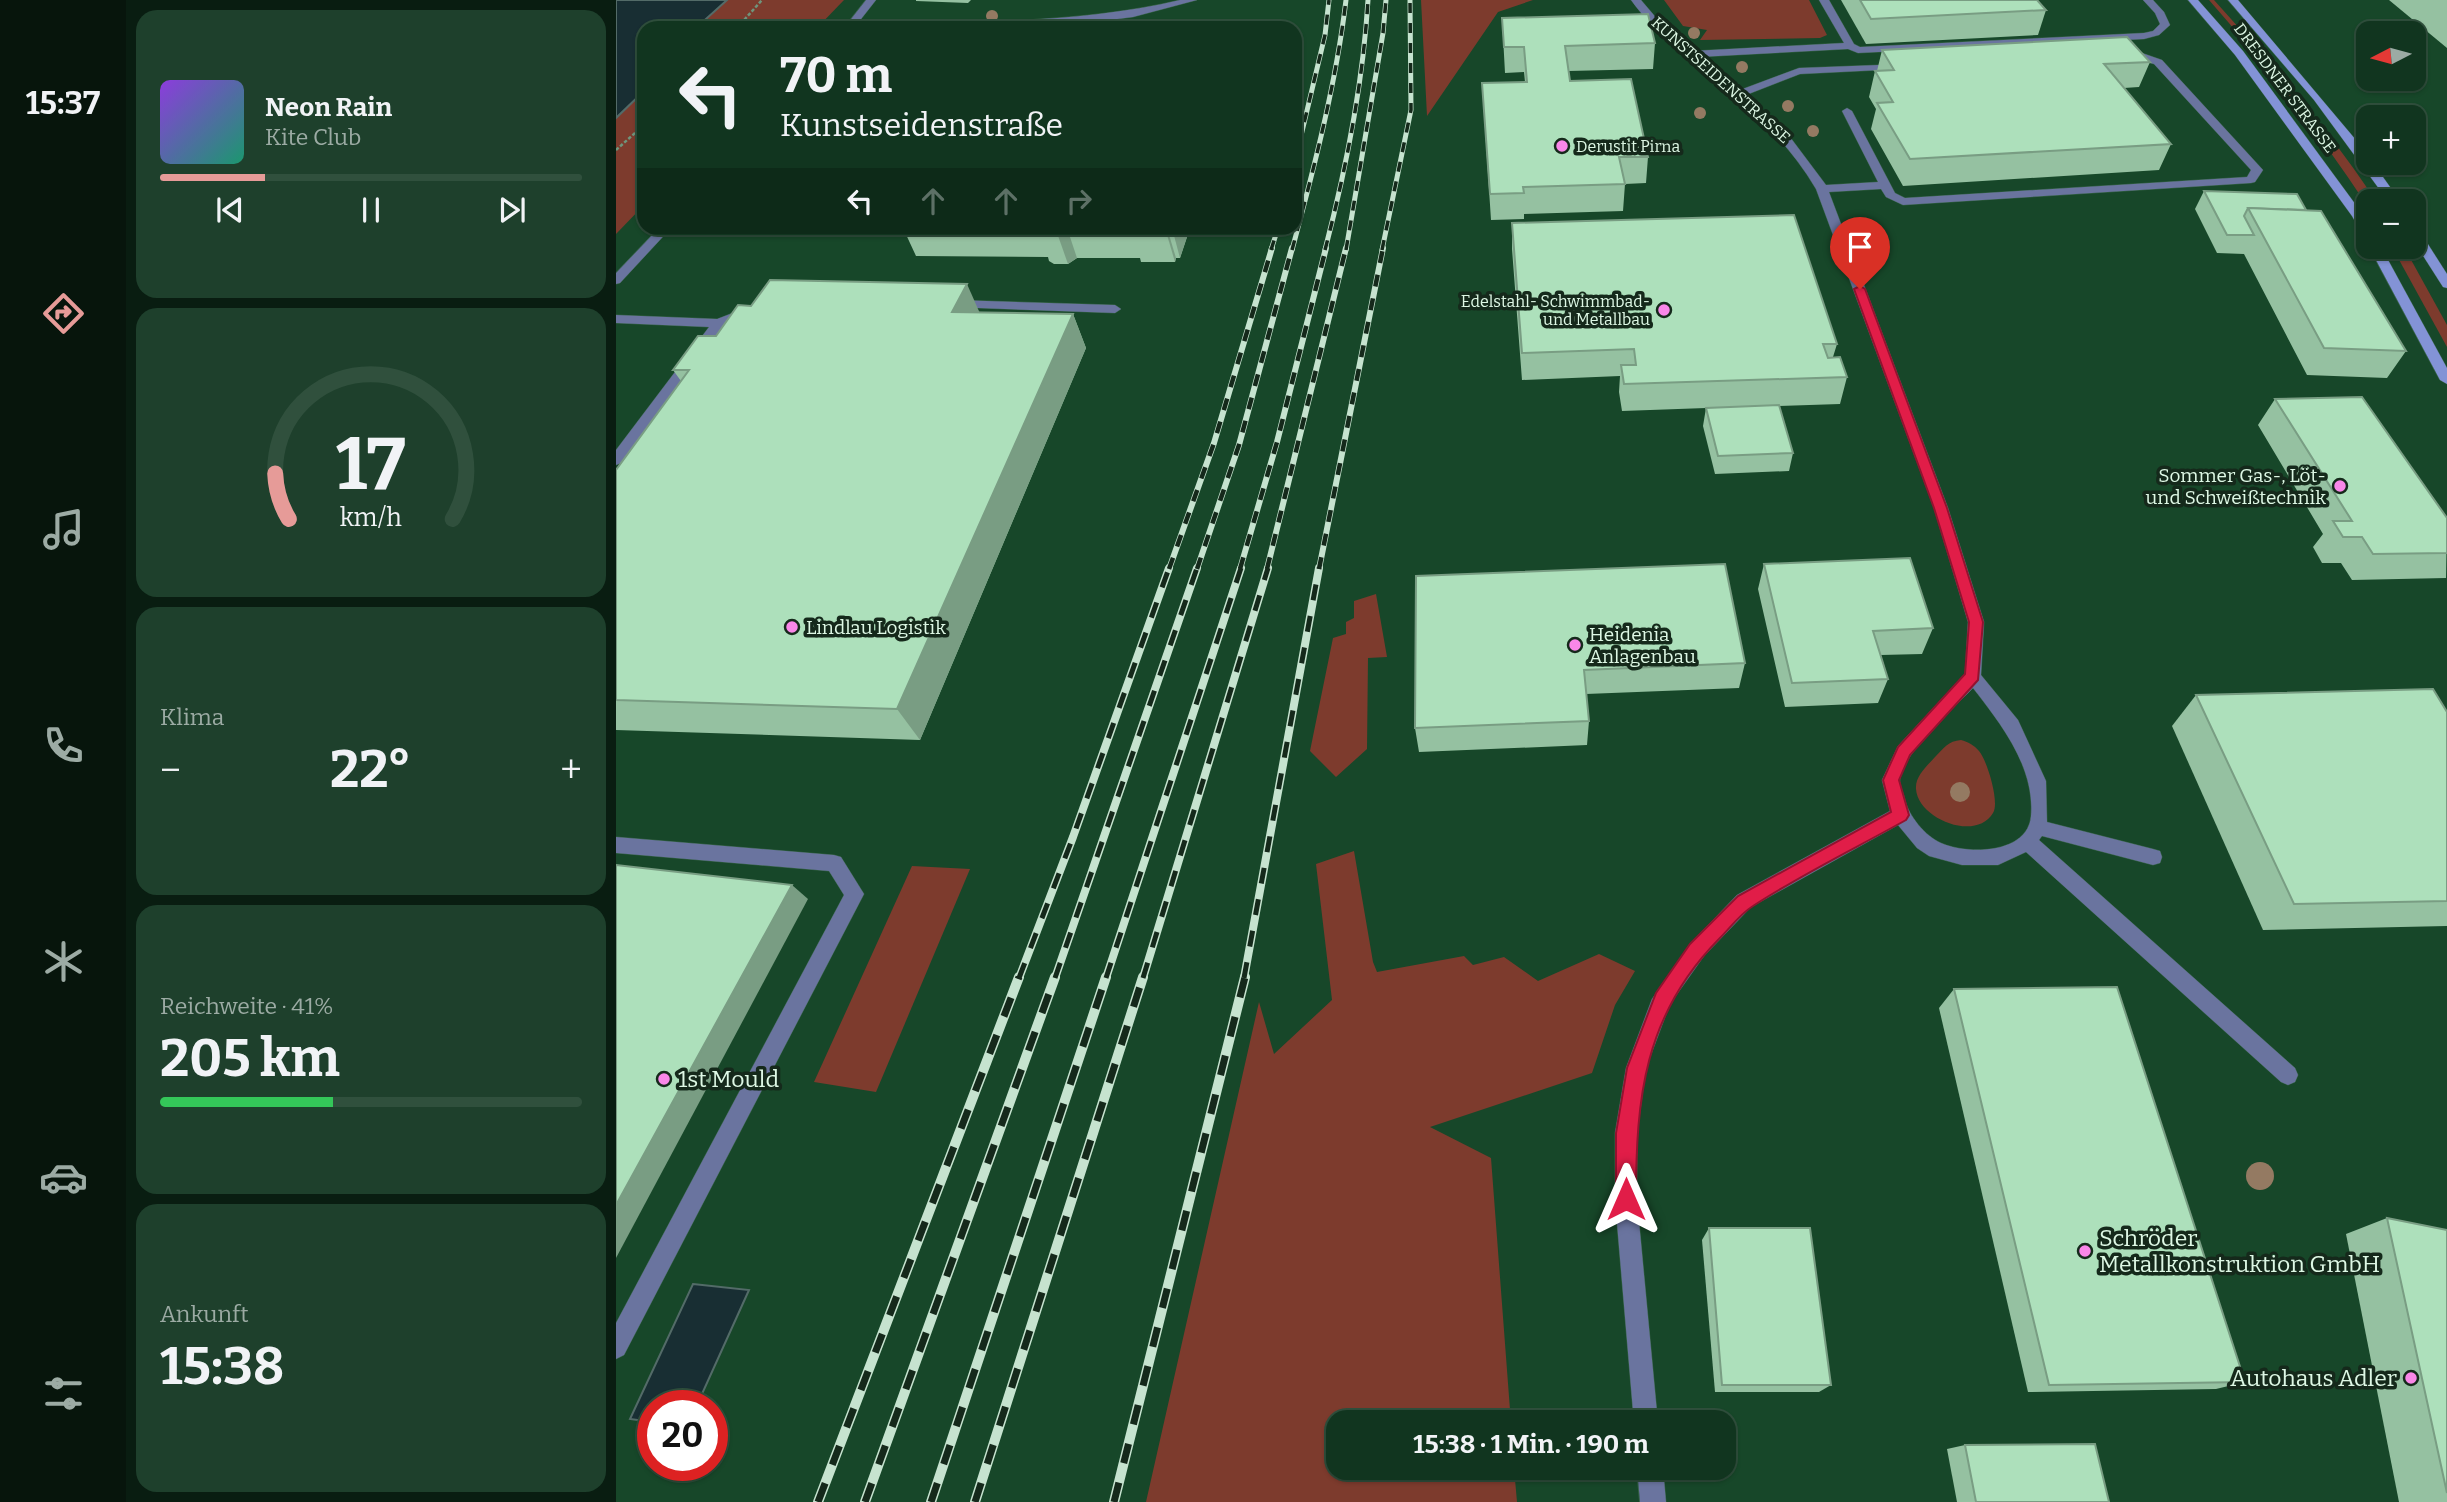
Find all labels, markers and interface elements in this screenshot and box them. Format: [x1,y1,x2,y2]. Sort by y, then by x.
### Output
street label: KUNSTSEIDENSTRASSE [1648,13,1794,147]
street label: DRESDNER STRASSE [2230,19,2340,157]
north arrow [2356,21,2426,91]
map controls [2356,21,2426,259]
text: 70 m [780,46,892,105]
icon: left [665,49,756,140]
text: 15:37 [26,84,100,122]
text: Neon Rain [265,92,392,123]
button: + [2356,105,2426,175]
text: Kunstseidenstraße [780,106,1063,144]
text: Kite Club [265,123,361,151]
place label: Derustit Pirna [1576,137,1680,156]
marker: Derustit Pirna [1554,138,1570,154]
icon: left [841,182,879,220]
icon: ahead [914,182,952,220]
icon: ahead [987,182,1025,220]
icon: right [1060,182,1098,220]
button: − [2356,189,2426,259]
icon: previous [211,191,249,229]
icon: pause [352,191,390,229]
icon: next [493,191,531,229]
pin [1830,217,1890,289]
icon: arrive [1841,228,1879,266]
icon: directions [39,289,88,338]
place label: Edelstahl- Schwimmbad- und Metallbau [1461,292,1650,329]
marker: Edelstahl- Schwimmbad- und Metallbau [1656,302,1672,318]
text: 17 [336,421,406,508]
place label: Sommer Gas-, Löt- und Schweißtechnik [2146,464,2326,509]
marker: Sommer Gas-, Löt- und Schweißtechnik [2332,478,2348,494]
text: km/h [340,502,402,532]
icon: music [39,505,88,554]
place label: Lindlau Logistik [806,616,946,639]
marker: Lindlau Logistik [784,619,800,635]
place label: Heidenia Anlagenbau [1589,623,1696,668]
marker: Heidenia Anlagenbau [1567,637,1583,653]
text: Klima [160,703,224,731]
icon: phone [39,721,88,770]
text: 22° [330,738,411,801]
text: − [160,747,181,793]
text: + [560,747,582,793]
icon: climate [39,937,88,986]
text: Reichweite · 41% [160,992,333,1020]
text: 205 km [160,1027,340,1090]
place label: 1st Mould [678,1065,779,1093]
marker: 1st Mould [656,1071,672,1087]
icon: car [39,1153,88,1202]
position arrow [1589,1162,1663,1236]
place label: Schröder Metallkonstruktion GmbH [2099,1224,2380,1278]
marker: Schröder Metallkonstruktion GmbH [2077,1243,2093,1259]
text: Ankunft [160,1300,249,1328]
text: 15:38 [160,1335,284,1398]
place label: Autohaus Adler [2230,1364,2397,1392]
icon: filters [39,1369,88,1418]
marker: Autohaus Adler [2403,1370,2419,1386]
speed limit sign: 20 [637,1390,728,1481]
text: 15:38 · 1 Min. · 190 m [1413,1429,1649,1460]

